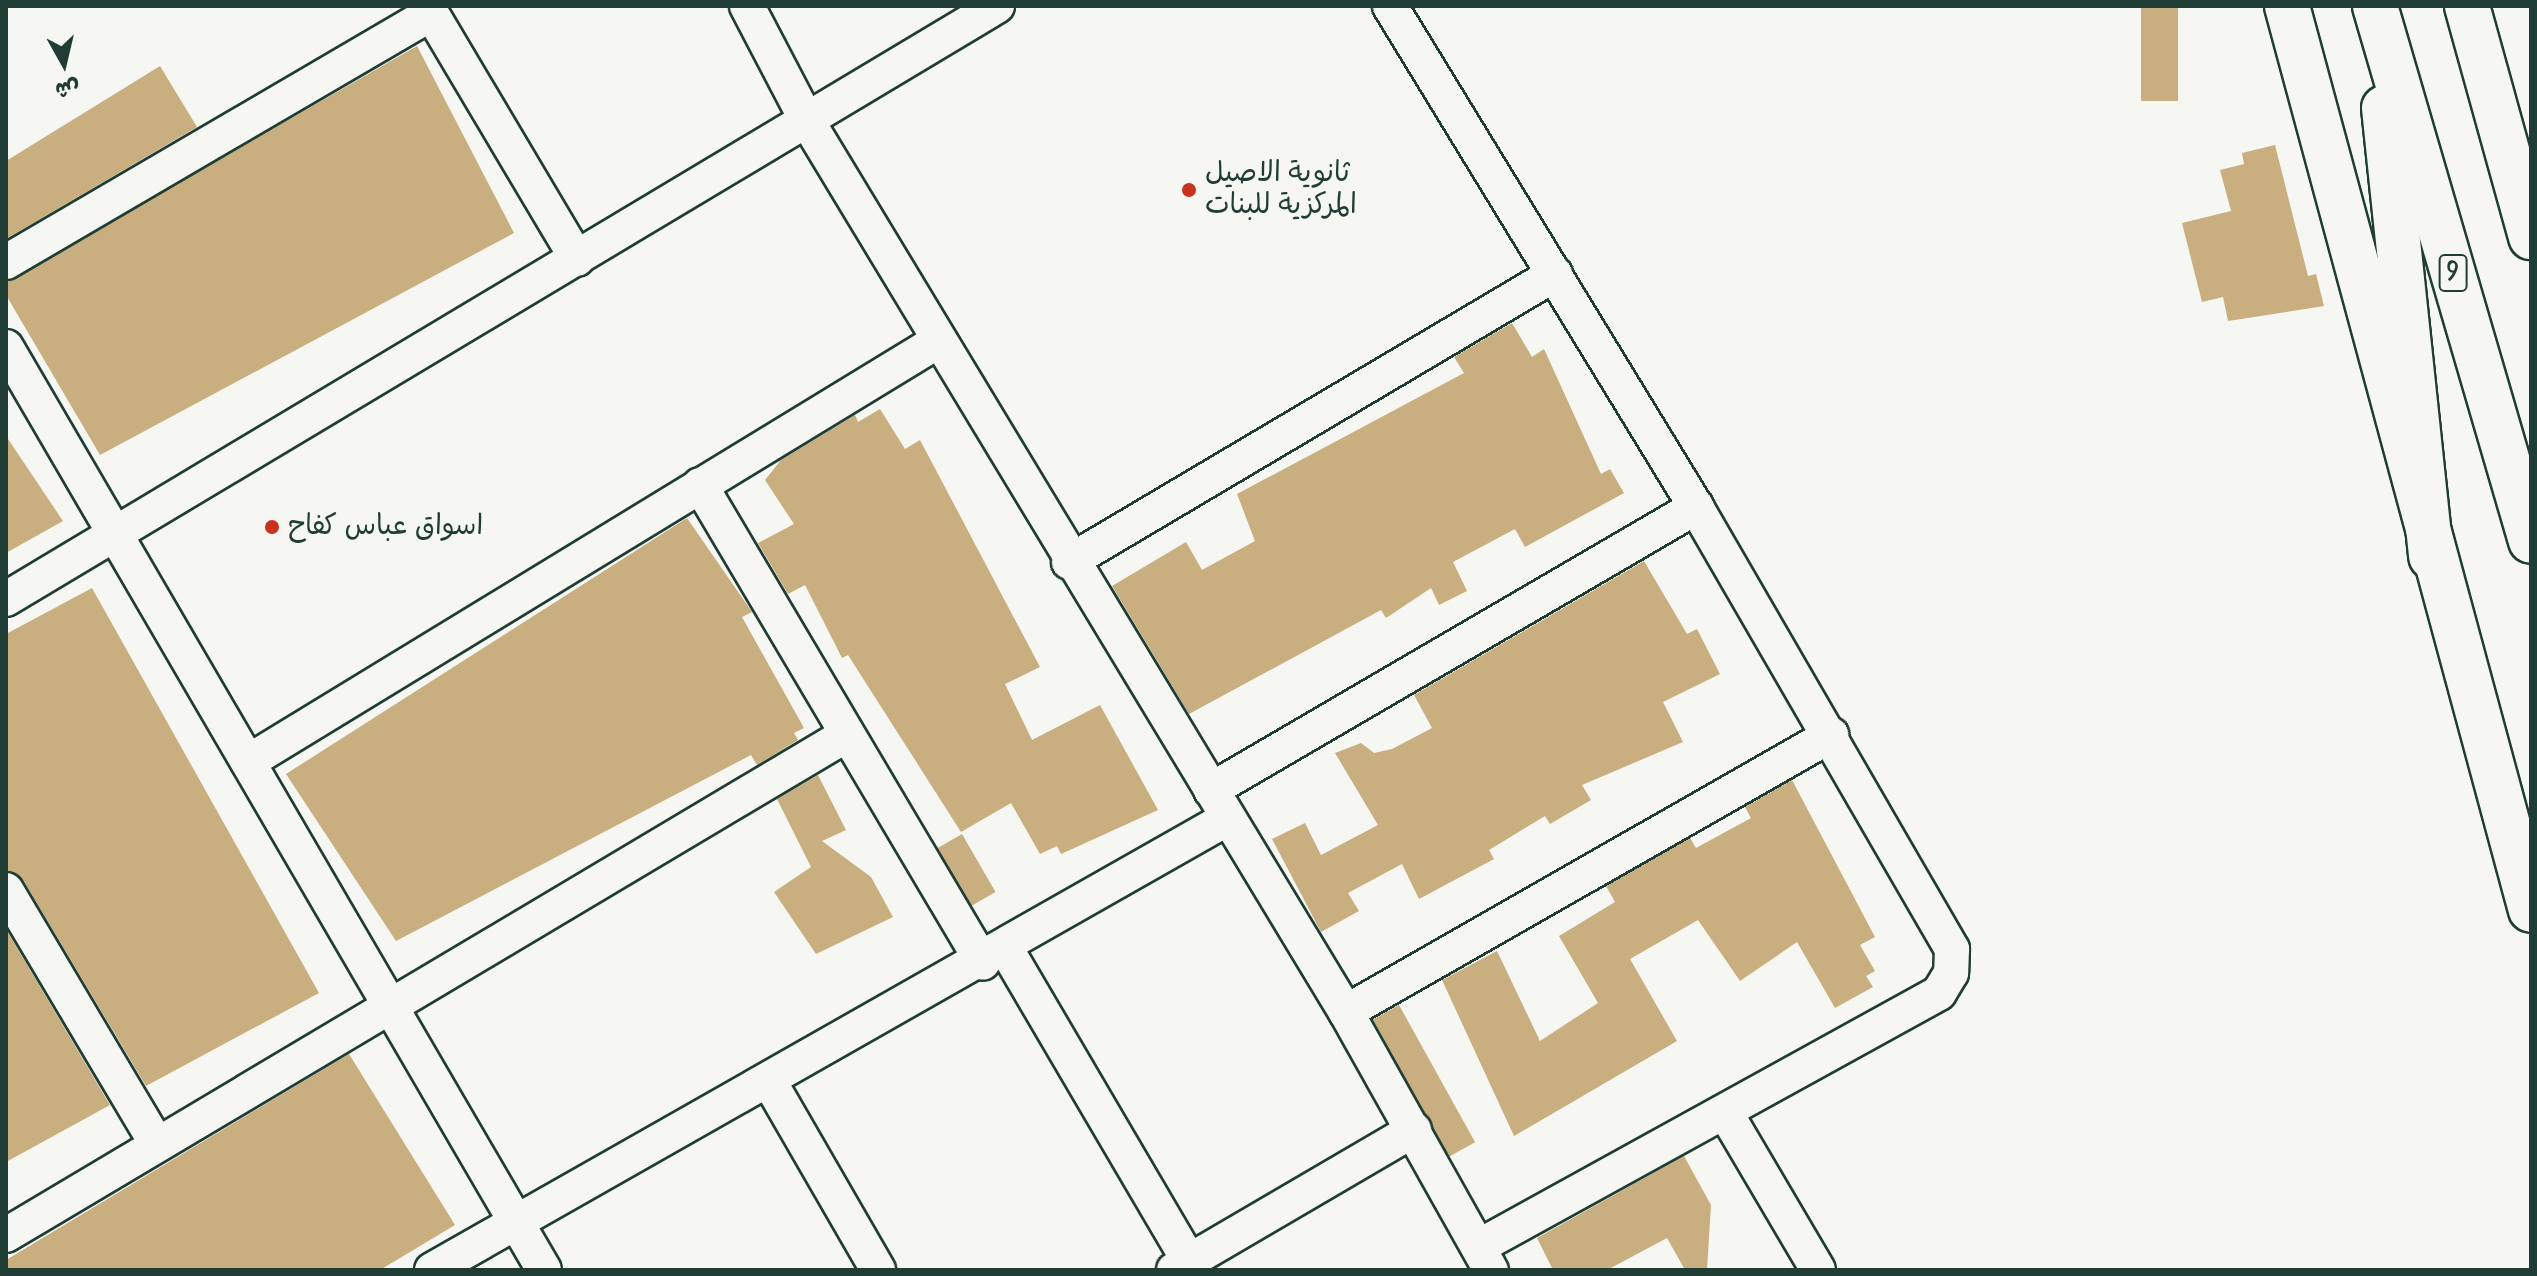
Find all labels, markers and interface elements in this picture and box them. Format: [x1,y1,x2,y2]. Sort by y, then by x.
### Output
north arrow [24,24,104,104]
text: ش [53,72,81,103]
place label: ثانوية الاصيل المركزية للبنات [1205,157,1357,223]
marker: ثانوية الاصيل المركزية للبنات [1180,181,1198,199]
road number: 9 [2437,251,2469,295]
place label: اسواق عباس كفاح [288,510,483,544]
marker: اسواق عباس كفاح [263,518,281,536]

